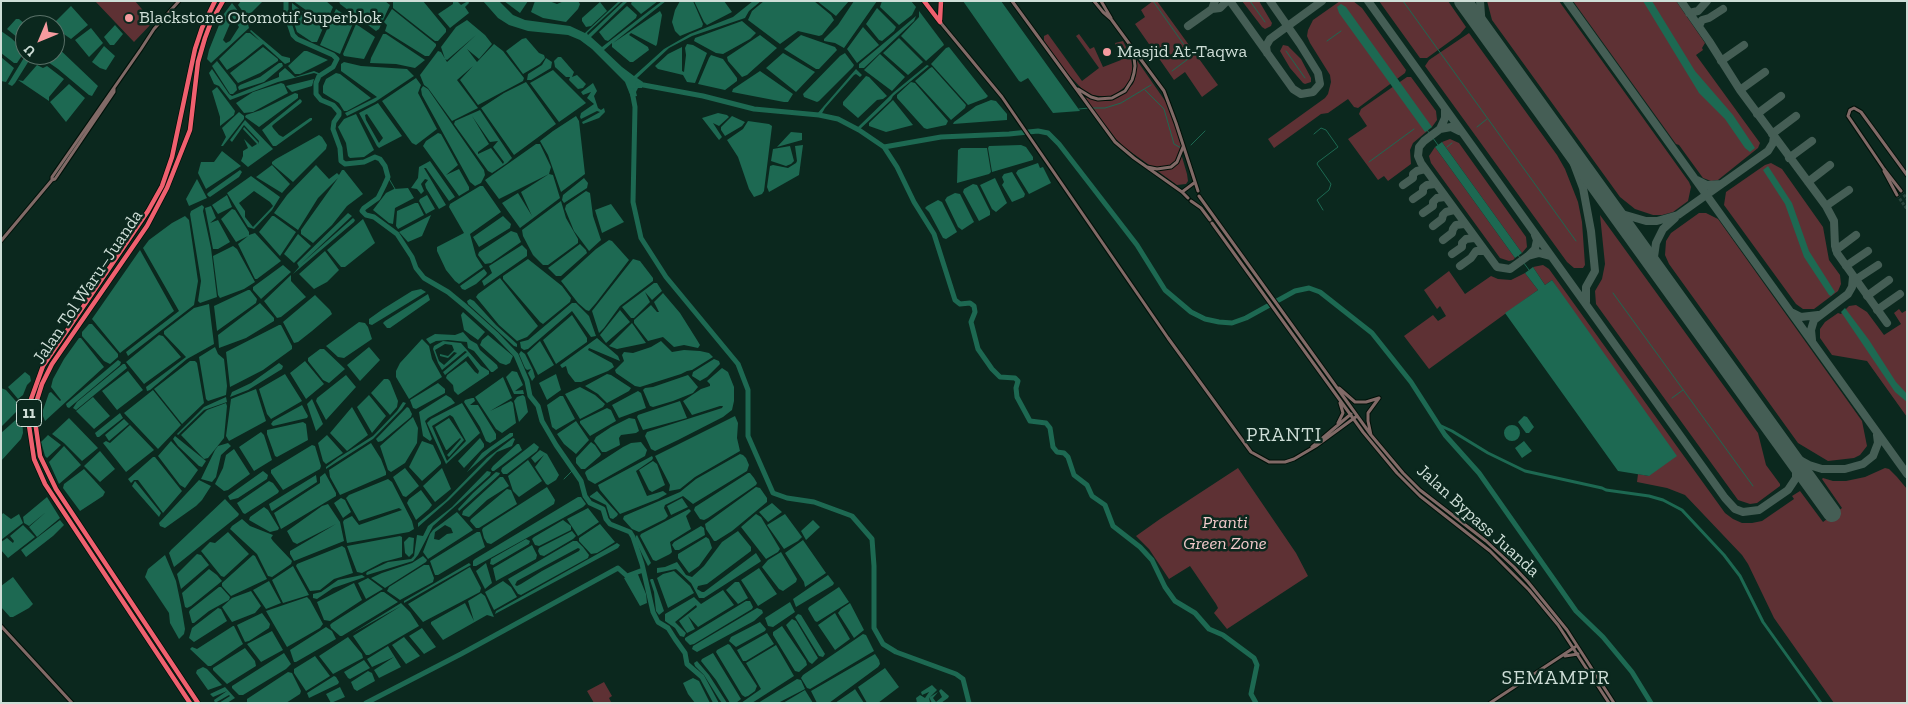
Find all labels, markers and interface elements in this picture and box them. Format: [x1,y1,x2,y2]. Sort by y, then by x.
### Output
place label: Blackstone Otomotif Superblok [139,7,382,29]
marker: Blackstone Otomotif Superblok [123,12,135,24]
north arrow [15,15,65,65]
text: U [20,41,39,60]
place label: Masjid At-Taqwa [1117,41,1247,63]
marker: Masjid At-Taqwa [1101,46,1113,58]
street label: Jalan Tol Waru–Juanda [28,206,148,368]
road number: 11 [16,399,42,426]
district label: PRANTI [1245,423,1323,447]
street label: Jalan Bypass Juanda [1412,460,1544,582]
park label: Pranti Green Zone [1183,512,1267,554]
district label: SEMAMPIR [1501,666,1611,690]

